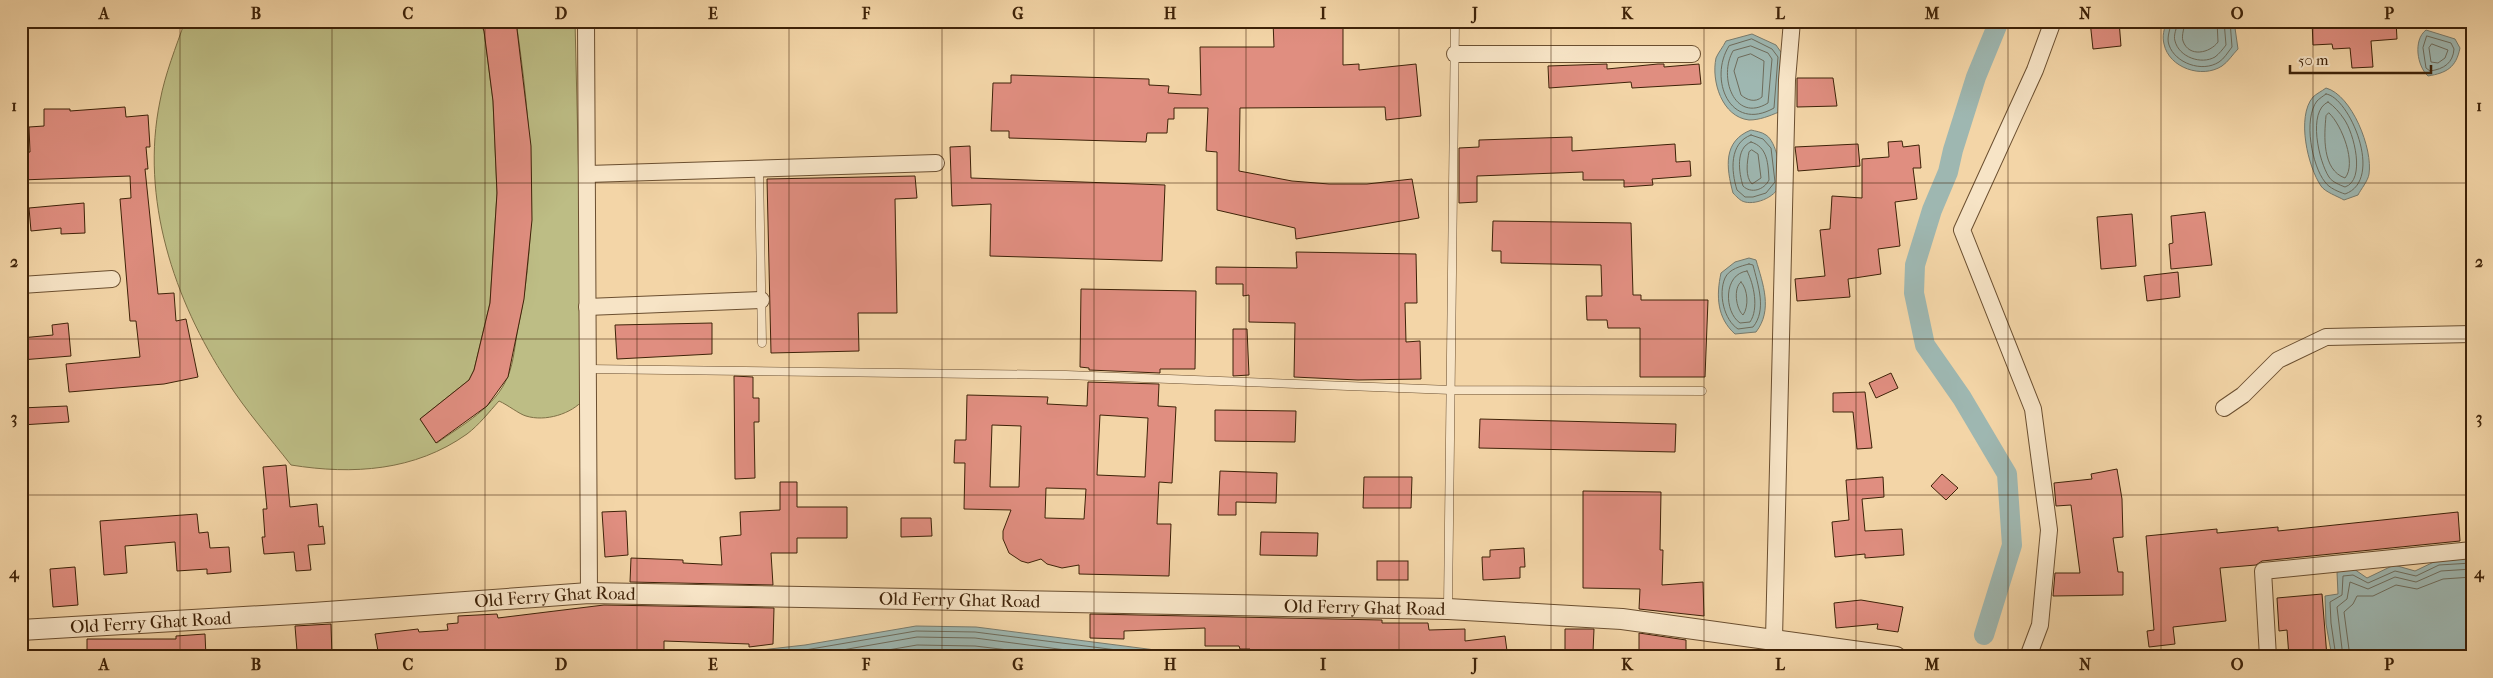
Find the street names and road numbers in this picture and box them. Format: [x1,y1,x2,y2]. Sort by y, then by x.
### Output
street label: Old Ferry Ghat Road [473,582,636,612]
street label: Old Ferry Ghat Road [879,588,1041,612]
street label: Old Ferry Ghat Road [1284,595,1446,619]
street label: Old Ferry Ghat Road [69,607,232,638]

